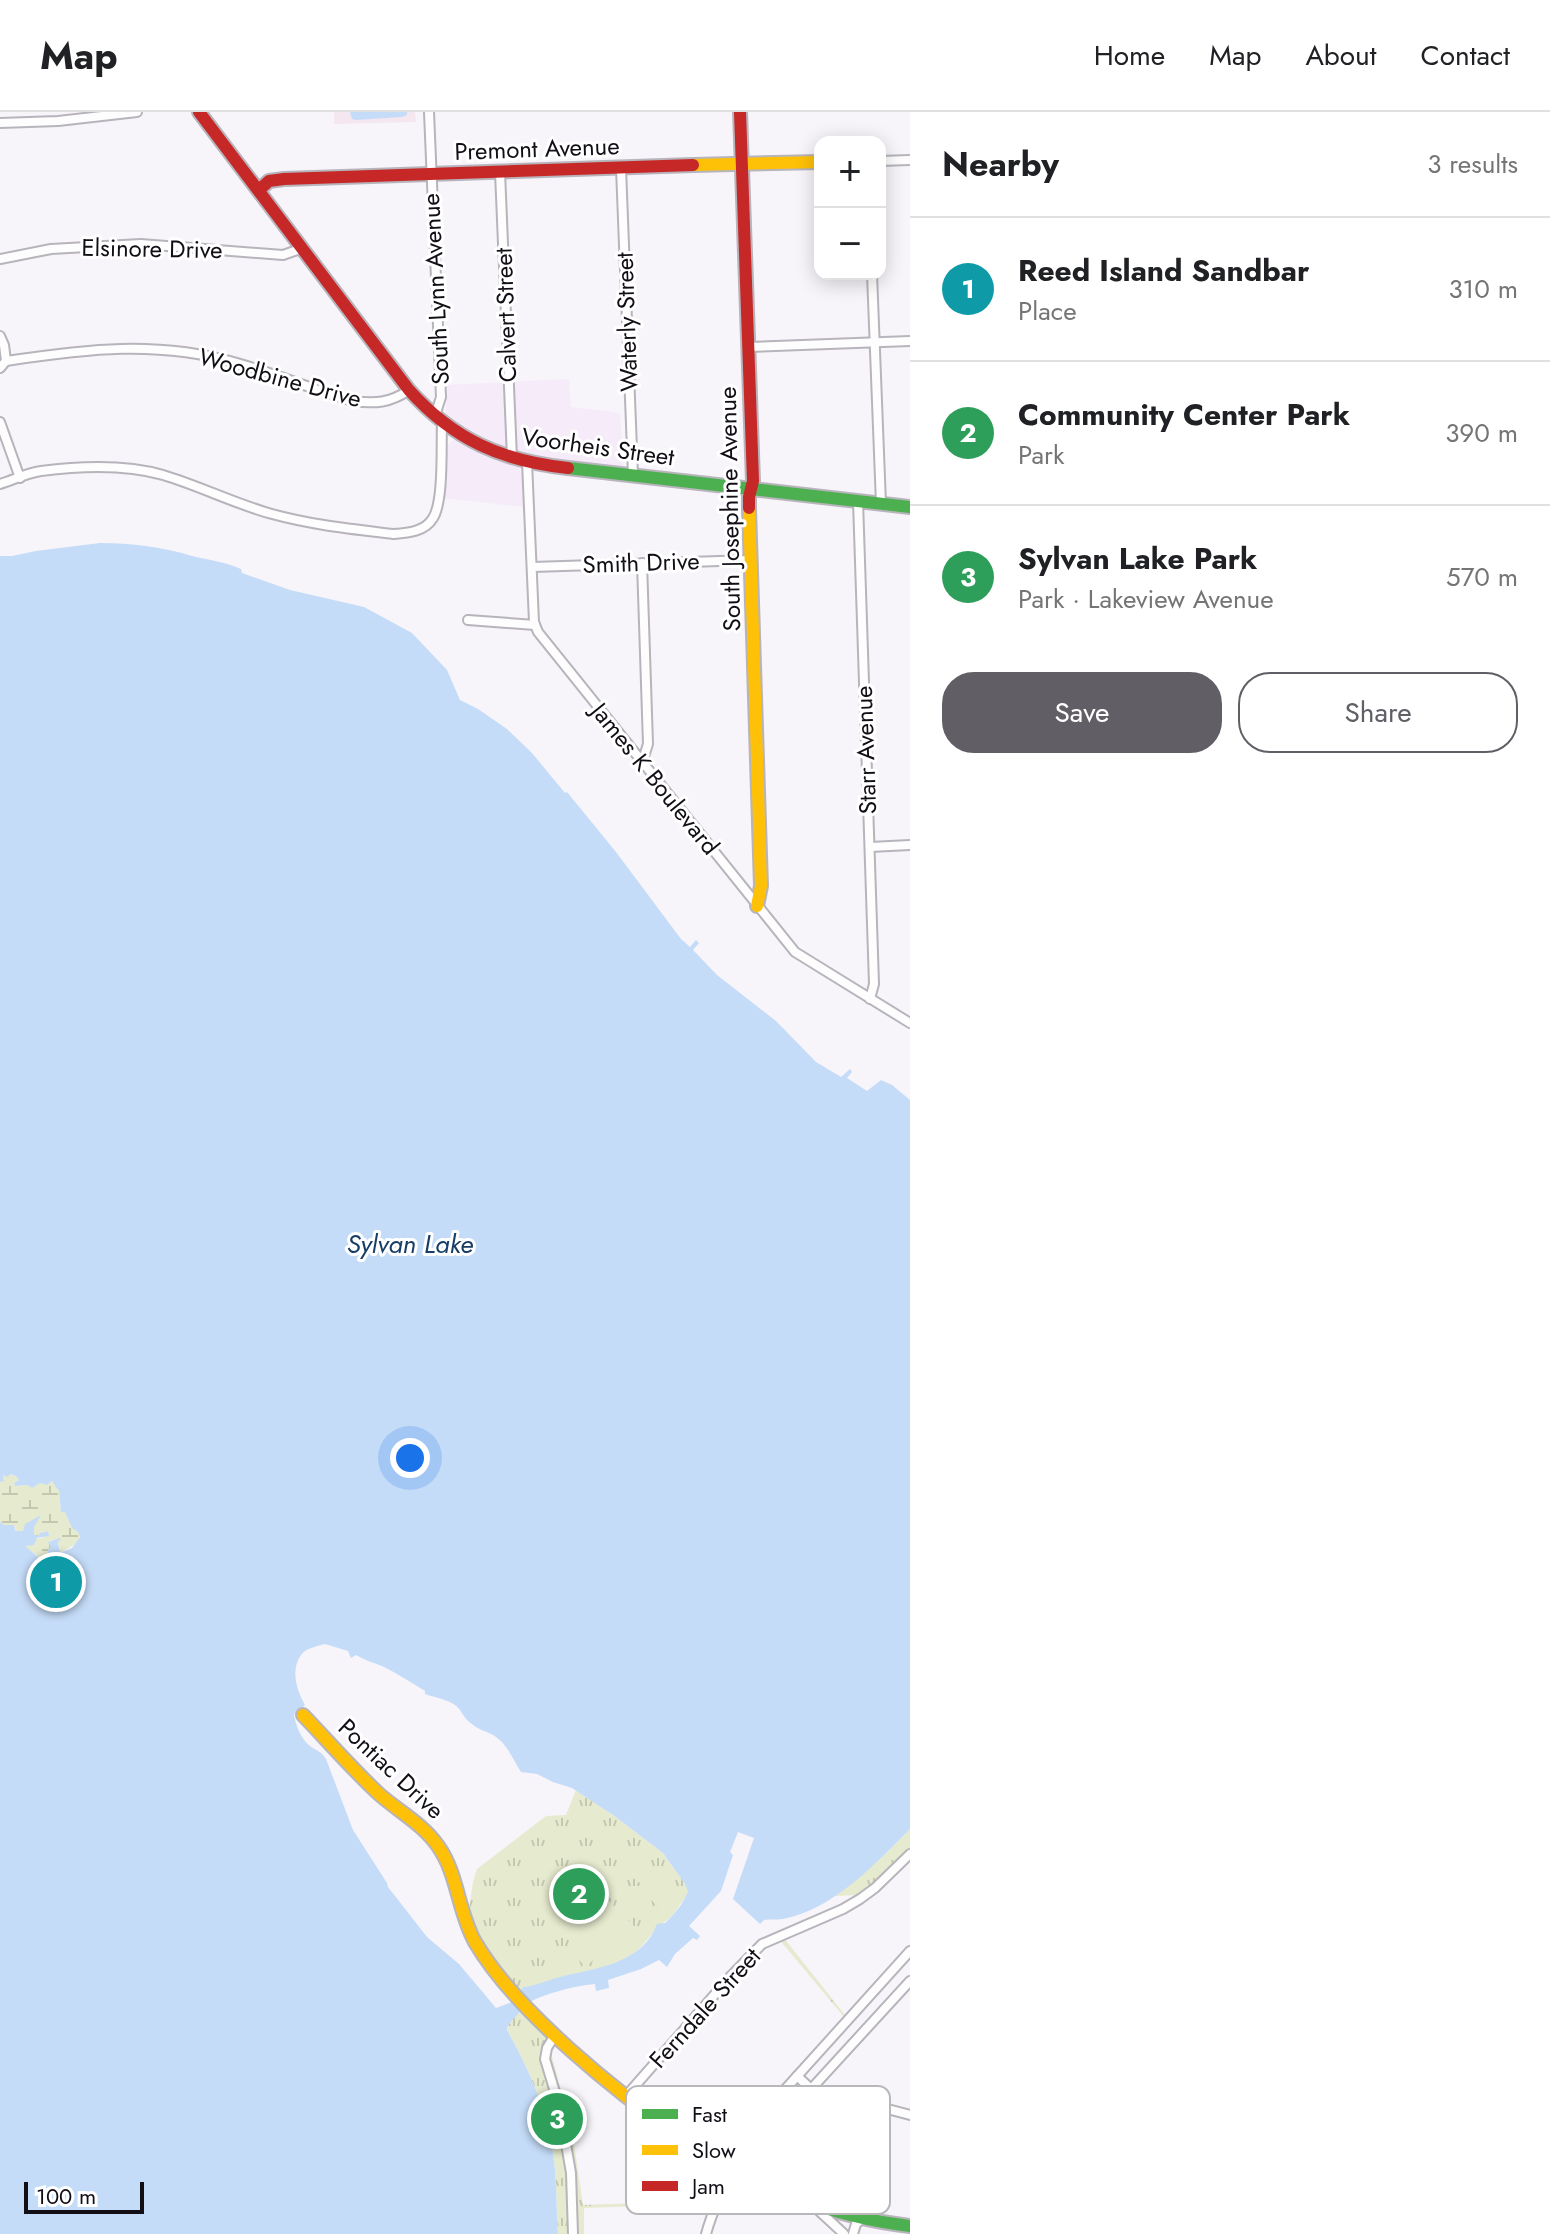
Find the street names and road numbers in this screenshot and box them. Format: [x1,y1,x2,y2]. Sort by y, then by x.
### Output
street label: Premont Avenue [454,128,620,169]
street label: South Lynn Avenue [413,192,458,386]
street label: Elsinore Drive [81,230,223,267]
street label: Calvert Street [486,247,525,383]
street label: Waterly Street [607,251,646,392]
street label: Woodbine Drive [195,339,365,416]
street label: South Josephine Avenue [710,386,749,632]
street label: Voorheis Street [520,418,677,475]
street label: Smith Drive [582,543,700,582]
street label: Starr Avenue [846,685,885,815]
street label: James K Boulevard [581,693,728,862]
street label: Pontiac Drive [331,1710,452,1827]
street label: Ferndale Street [641,1939,769,2076]

